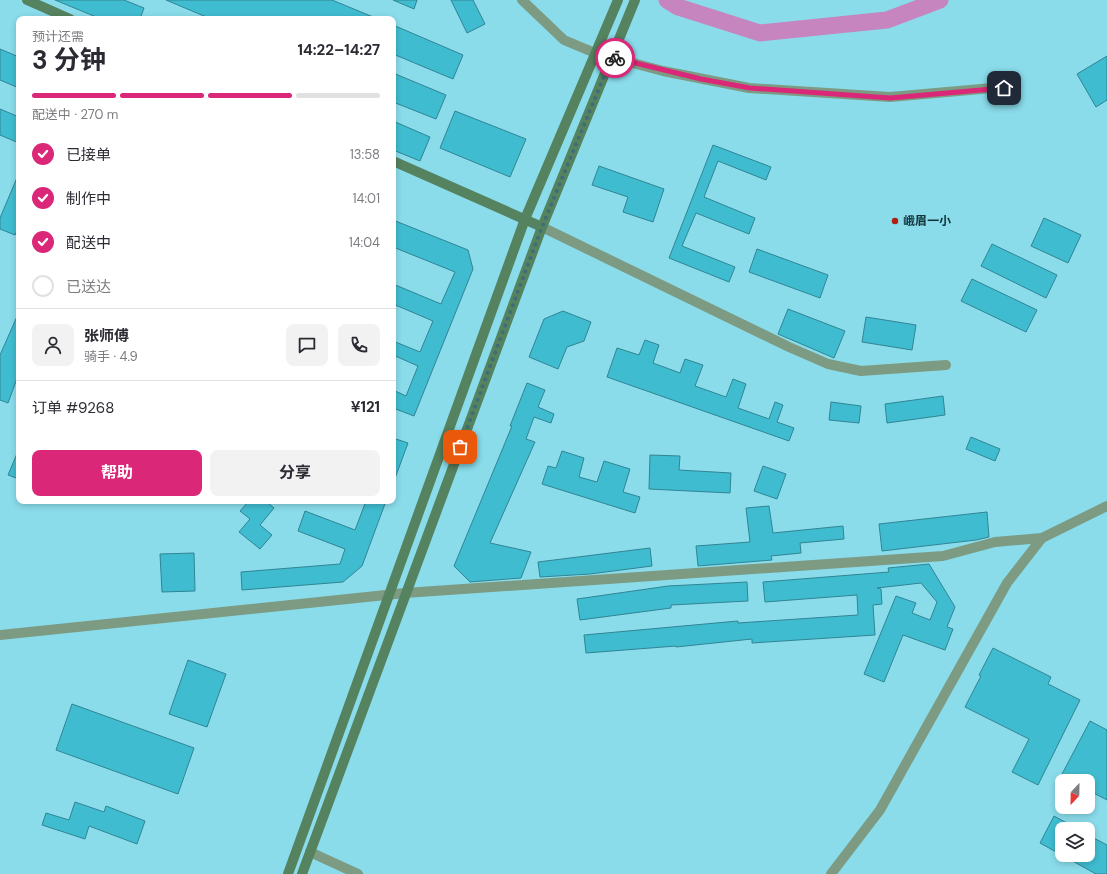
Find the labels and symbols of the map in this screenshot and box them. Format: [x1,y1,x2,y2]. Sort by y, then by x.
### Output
courier [595,38,635,78]
pin [987,71,1021,105]
place label: 峨眉一小 [903,213,951,229]
marker: 峨眉一小 [890,216,900,226]
pin [443,430,477,464]
north arrow [1055,774,1095,814]

